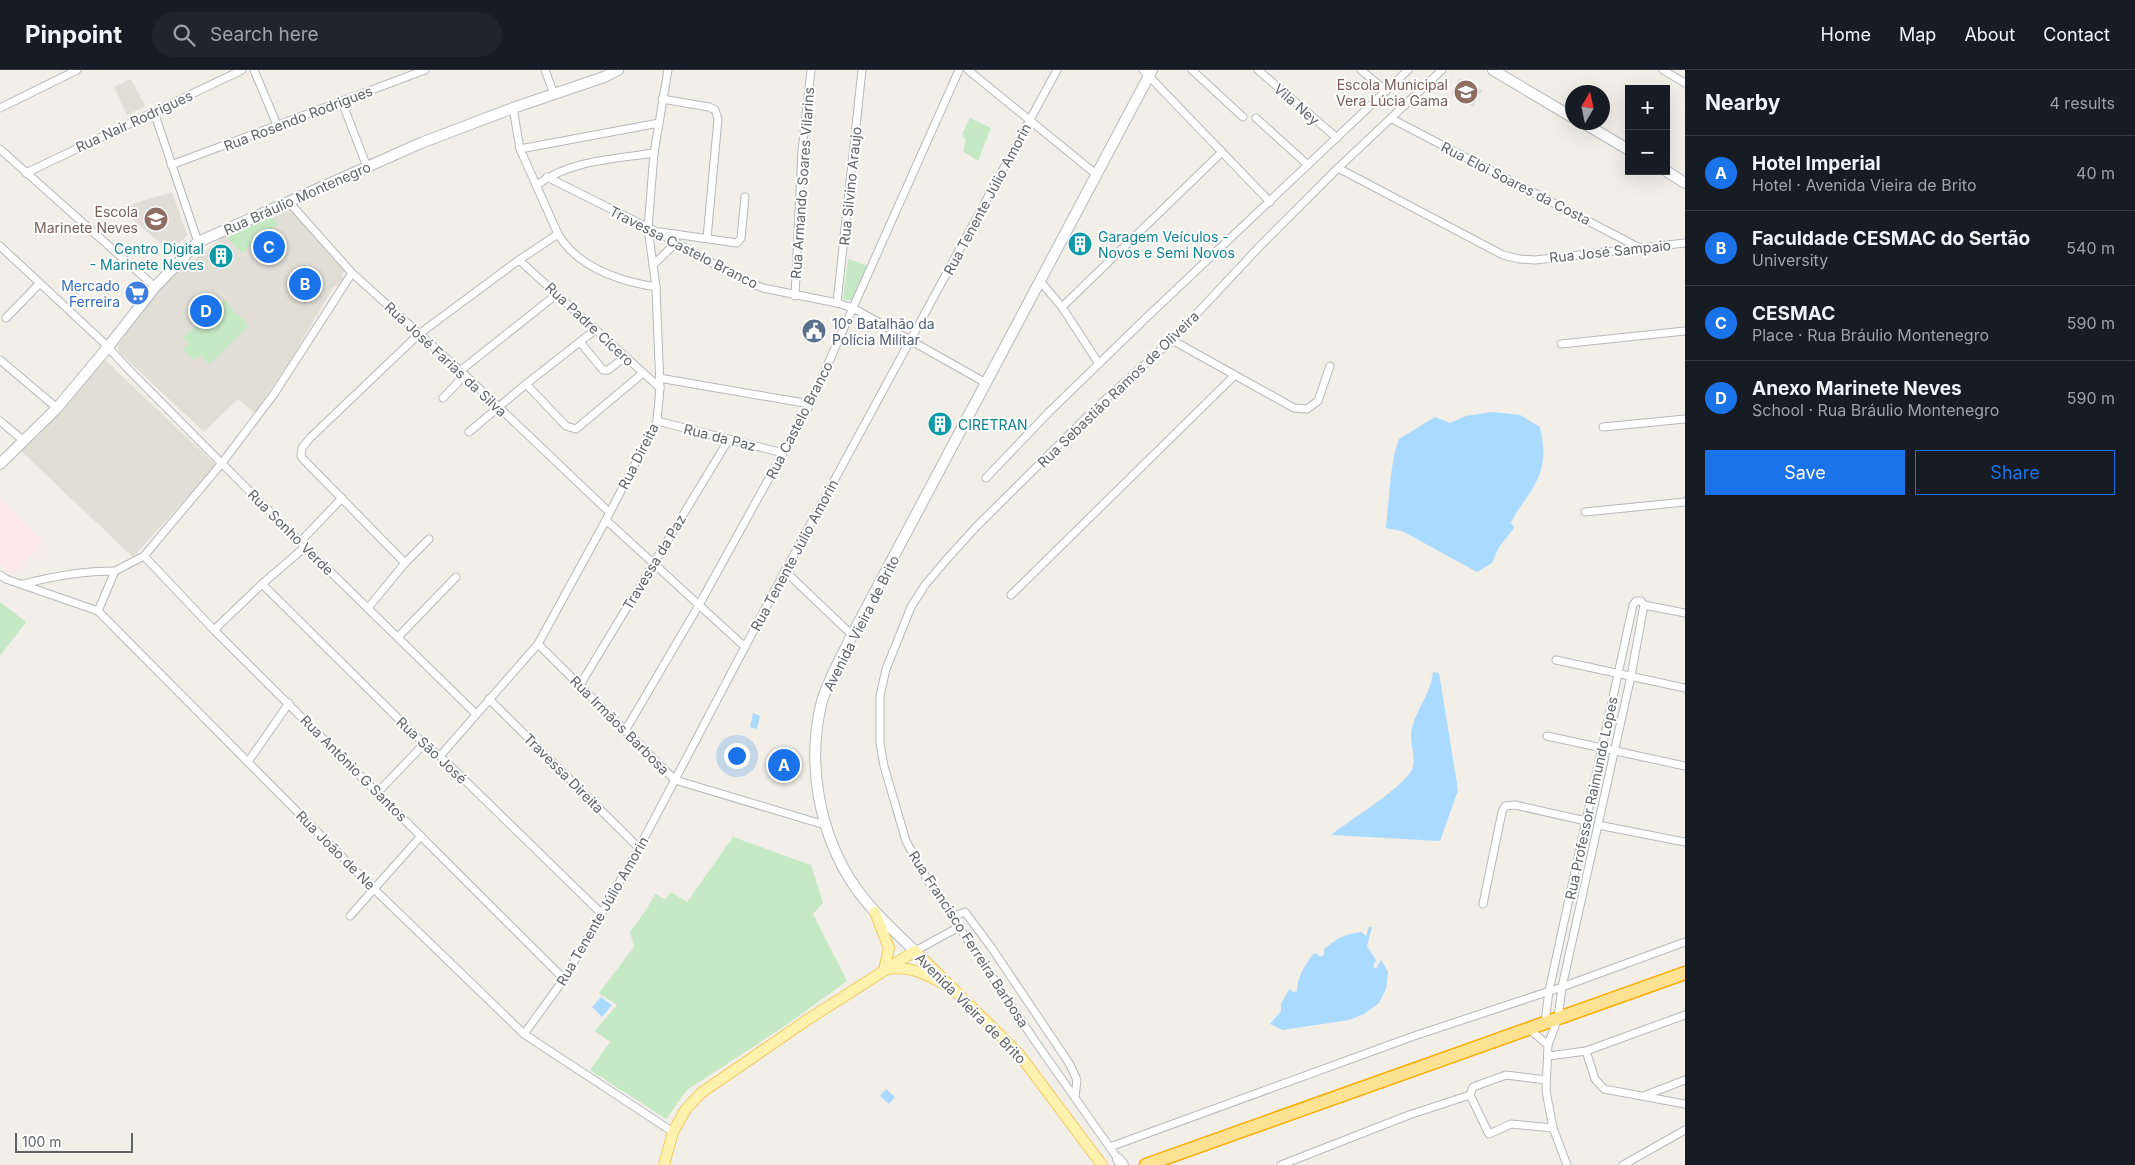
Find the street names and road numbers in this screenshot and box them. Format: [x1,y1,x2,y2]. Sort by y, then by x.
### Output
street label: Vila Ney [1271,80,1323,128]
street label: Rua Rosendo Rodrigues [221,82,375,154]
street label: Rua Nair Rodrigues [73,86,195,156]
street label: Rua Armando Soares Vilarins [787,87,817,279]
street label: Rua Tenente Júlio Amorin [940,120,1034,278]
street label: Rua Silvino Araujo [835,126,865,246]
street label: Rua Eloi Soares da Costa [1438,138,1594,228]
street label: Rua Bráulio Montenegro [221,158,373,238]
street label: Travessa Castelo Branco [607,202,761,292]
street label: Rua José Sampaio [1548,236,1672,266]
street label: Rua Padre Cícero [542,279,638,369]
street label: Rua José Farias da Silva [381,298,511,420]
street label: Rua Sebastião Ramos de Oliveira [1034,307,1202,471]
street label: Rua Castelo Branco [762,358,836,482]
street label: Rua Direita [614,420,662,492]
street label: Rua da Paz [682,420,758,454]
street label: Rua Tenente Júlio Amorin [747,476,841,634]
street label: Rua Sonho Verde [245,486,337,578]
street label: Travessa da Paz [619,511,689,613]
street label: Avenida Vieira de Brito [819,552,903,694]
street label: Rua Irmãos Barbosa [567,672,673,778]
street label: Rua Professor Raimundo Lopes [1561,695,1621,901]
street label: Rua Antônio G Santos [297,711,411,825]
street label: Rua São José [393,713,471,787]
street label: Travessa Direita [520,729,608,817]
street label: Rua João de Ne [293,807,379,893]
street label: Rua Tenente Júlio Amorin [552,833,652,989]
street label: Rua Francisco Ferreira Barbosa [905,847,1033,1031]
street label: Avenida Vieira de Brito [912,949,1030,1067]

